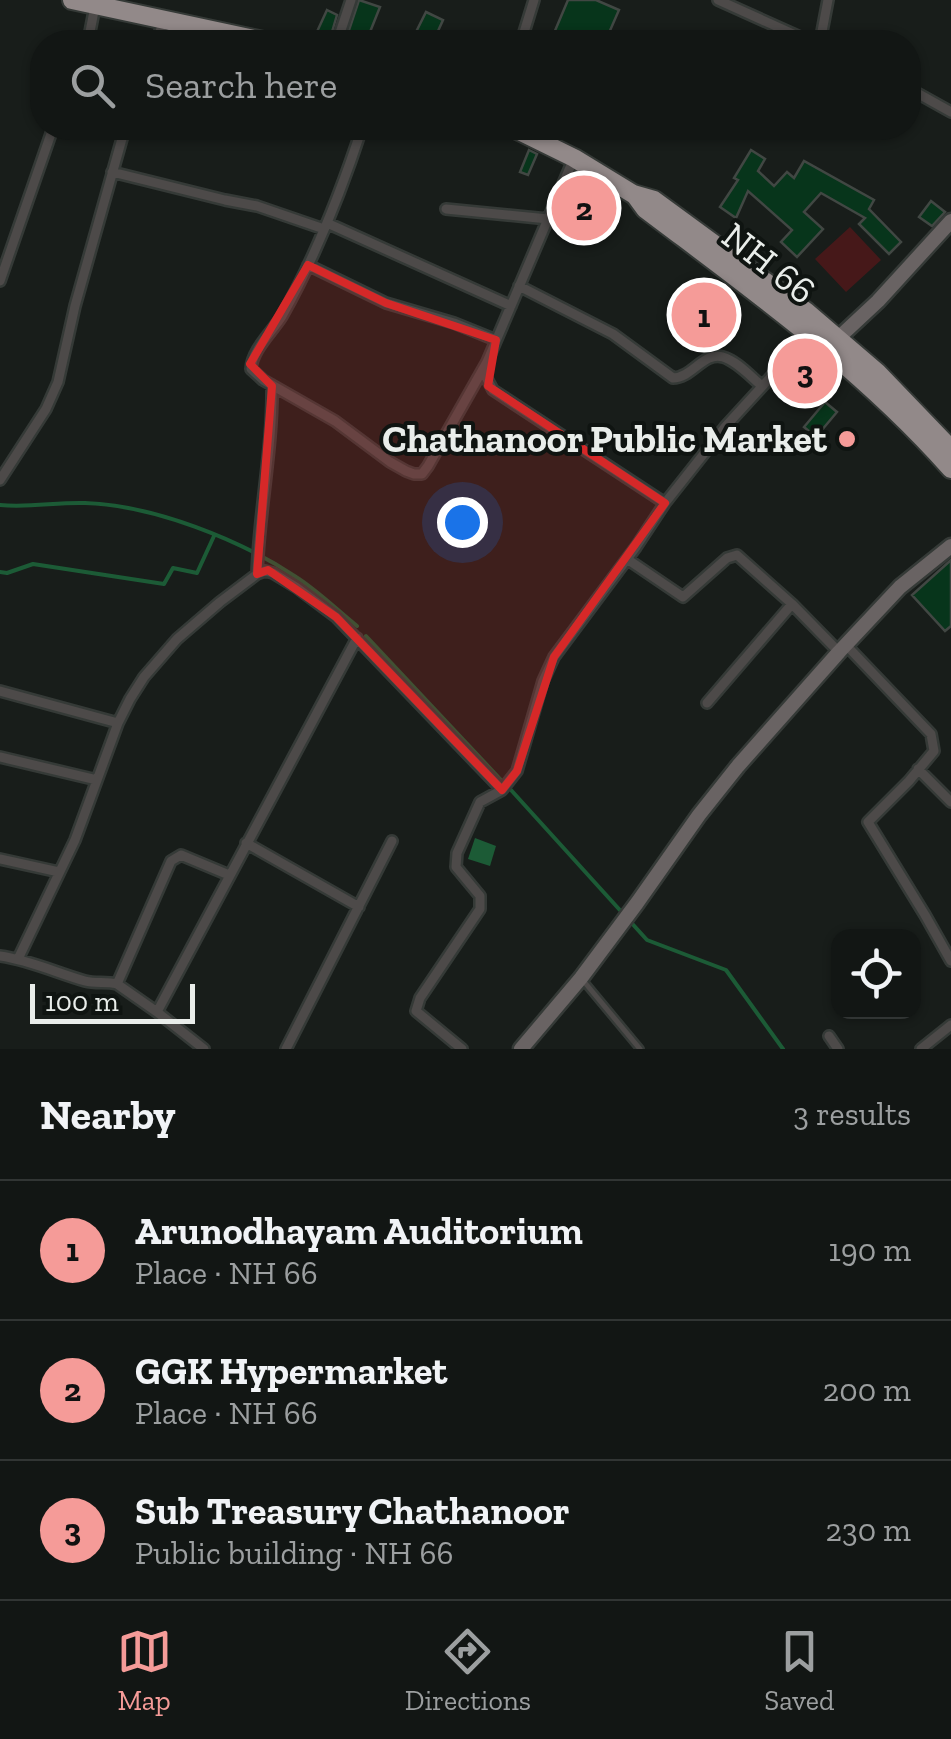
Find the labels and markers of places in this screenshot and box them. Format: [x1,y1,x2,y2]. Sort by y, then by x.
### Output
pin: 2 [552,170,616,246]
pin: 1 [672,278,736,352]
pin: 3 [772,334,838,408]
place label: Chathanoor Public Market [382,416,828,462]
marker: Chathanoor Public Market [836,428,858,450]

